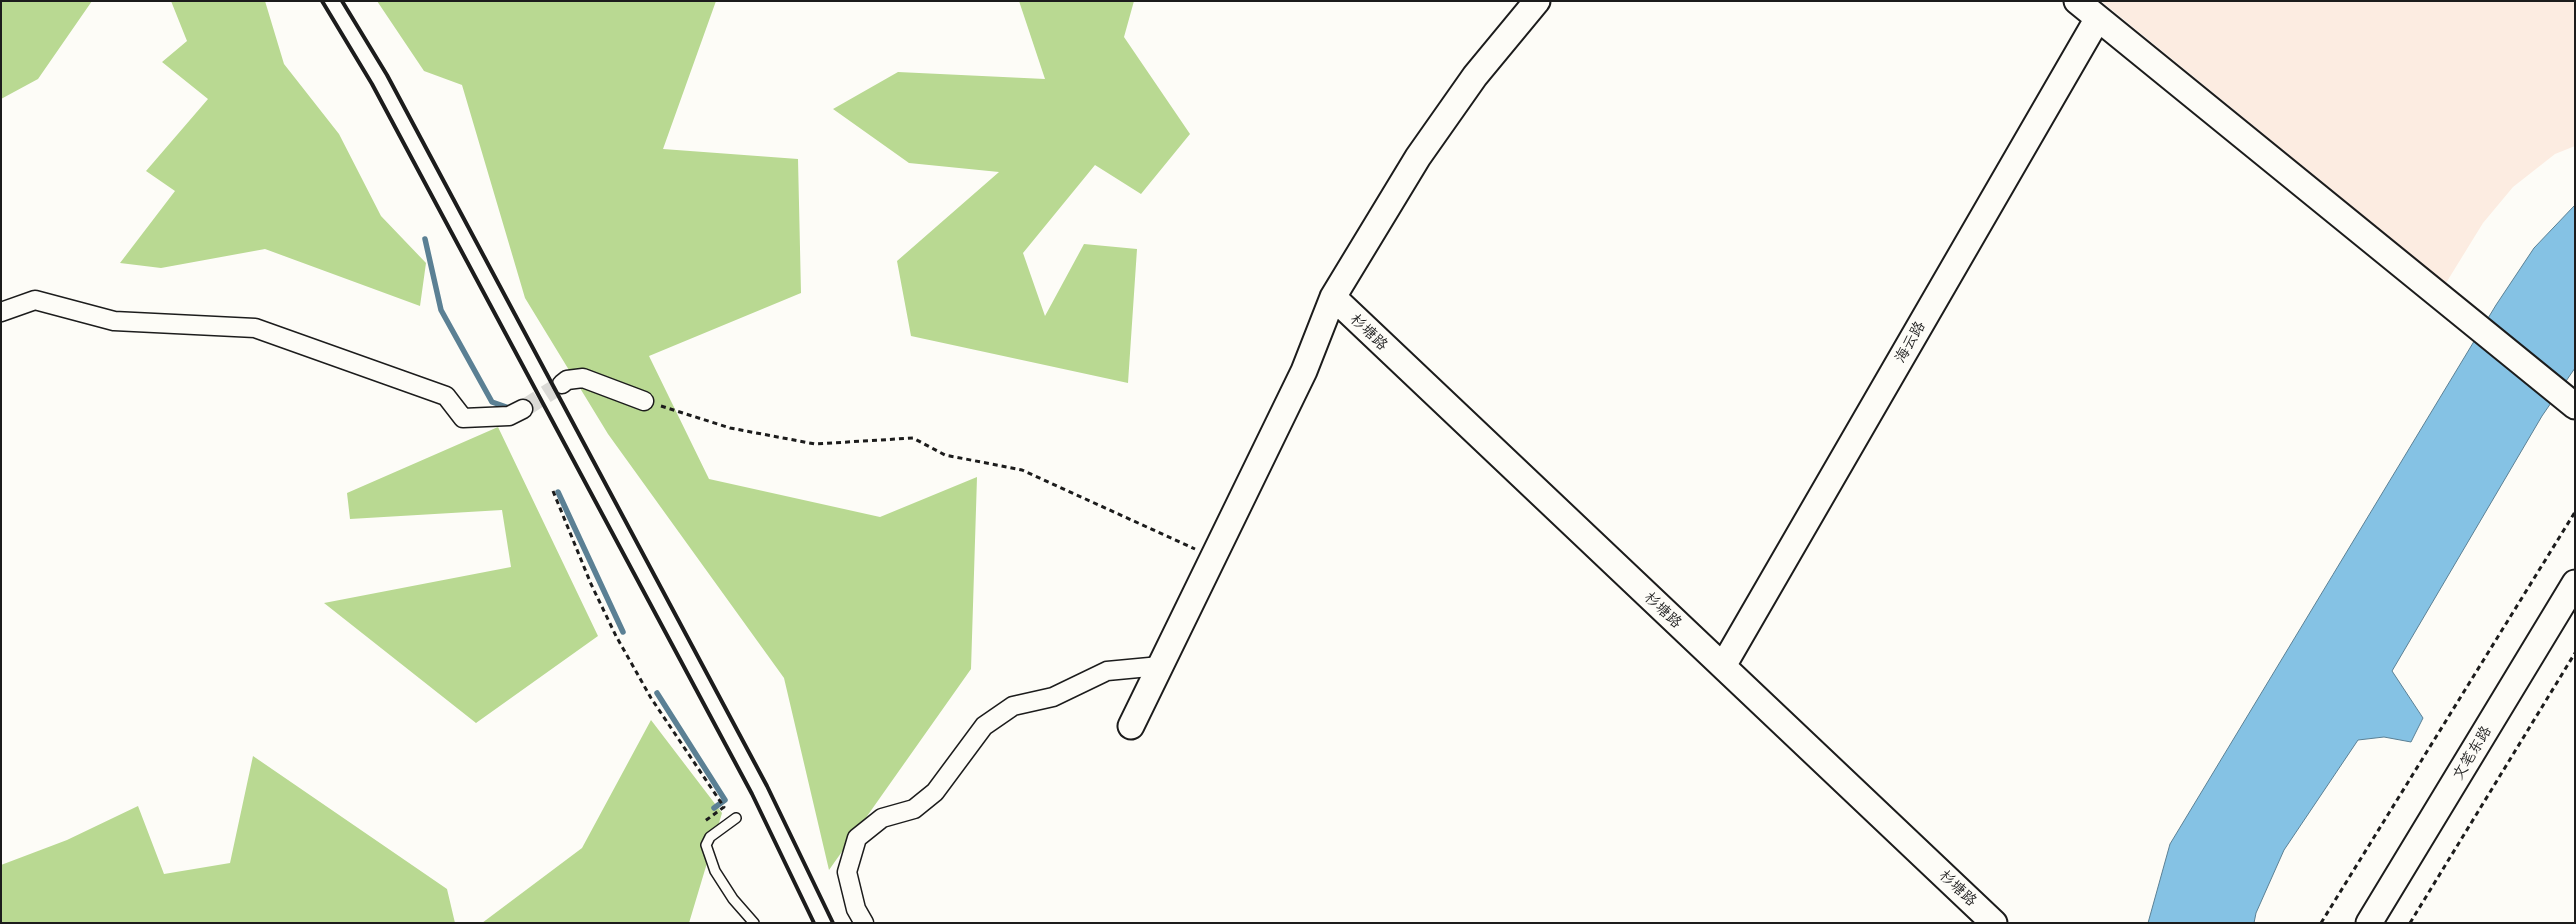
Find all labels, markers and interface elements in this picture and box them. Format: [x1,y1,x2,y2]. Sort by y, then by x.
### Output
street label: 杉塘路 [1347,310,1391,354]
street label: 海云路 [1891,318,1929,366]
street label: 杉塘路 [1640,588,1686,632]
street label: 文笔东路 [2449,723,2495,783]
street label: 杉塘路 [1935,866,1981,910]

